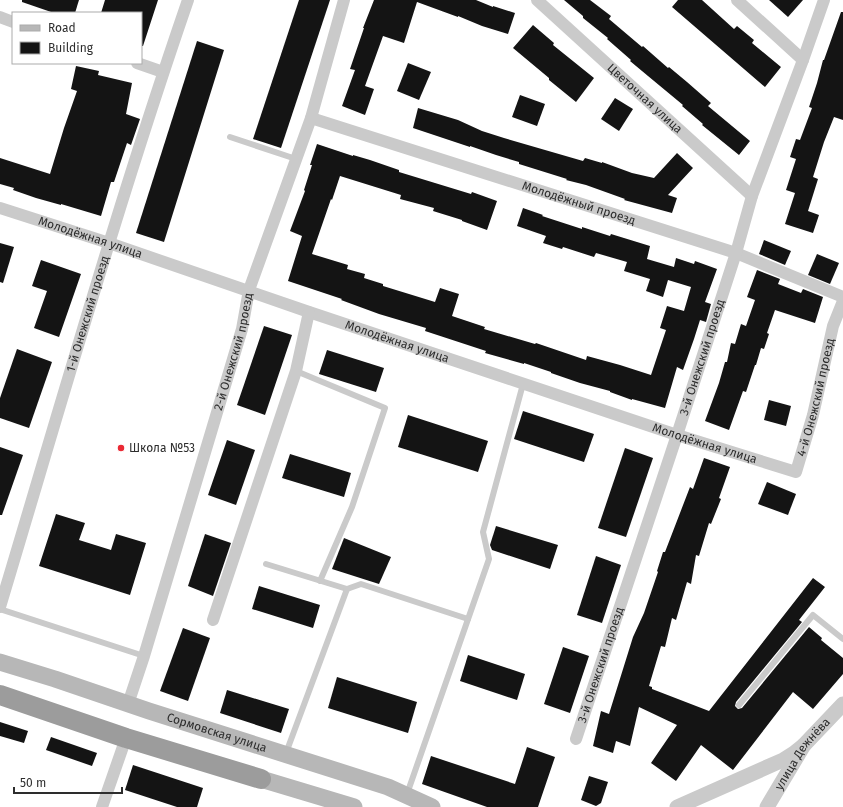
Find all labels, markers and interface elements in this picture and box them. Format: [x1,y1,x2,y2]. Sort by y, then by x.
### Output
legend [12,12,142,64]
text: Road [48,21,76,35]
text: Building [48,41,94,55]
street label: Цветочная улица [604,61,685,136]
street label: Молодёжный проезд [520,179,638,228]
street label: Молодёжная улица [37,214,144,261]
street label: 1-й Онежский проезд [63,254,112,373]
street label: 2-й Онежский проезд [211,291,255,412]
street label: 3-й Онежский проезд [677,297,728,417]
street label: Молодёжная улица [343,318,451,365]
street label: 4-й Онежский проезд [794,336,837,458]
street label: Молодёжная улица [651,420,759,466]
place label: Школа №53 [129,441,195,455]
marker: Школа №53 [116,443,126,453]
street label: 3-й Онежский проезд [575,605,626,725]
street label: Сормовская улица [165,710,269,755]
street label: улица Дежнёва [772,715,833,793]
scale bar [14,769,122,795]
text: 50 m [20,776,46,790]

